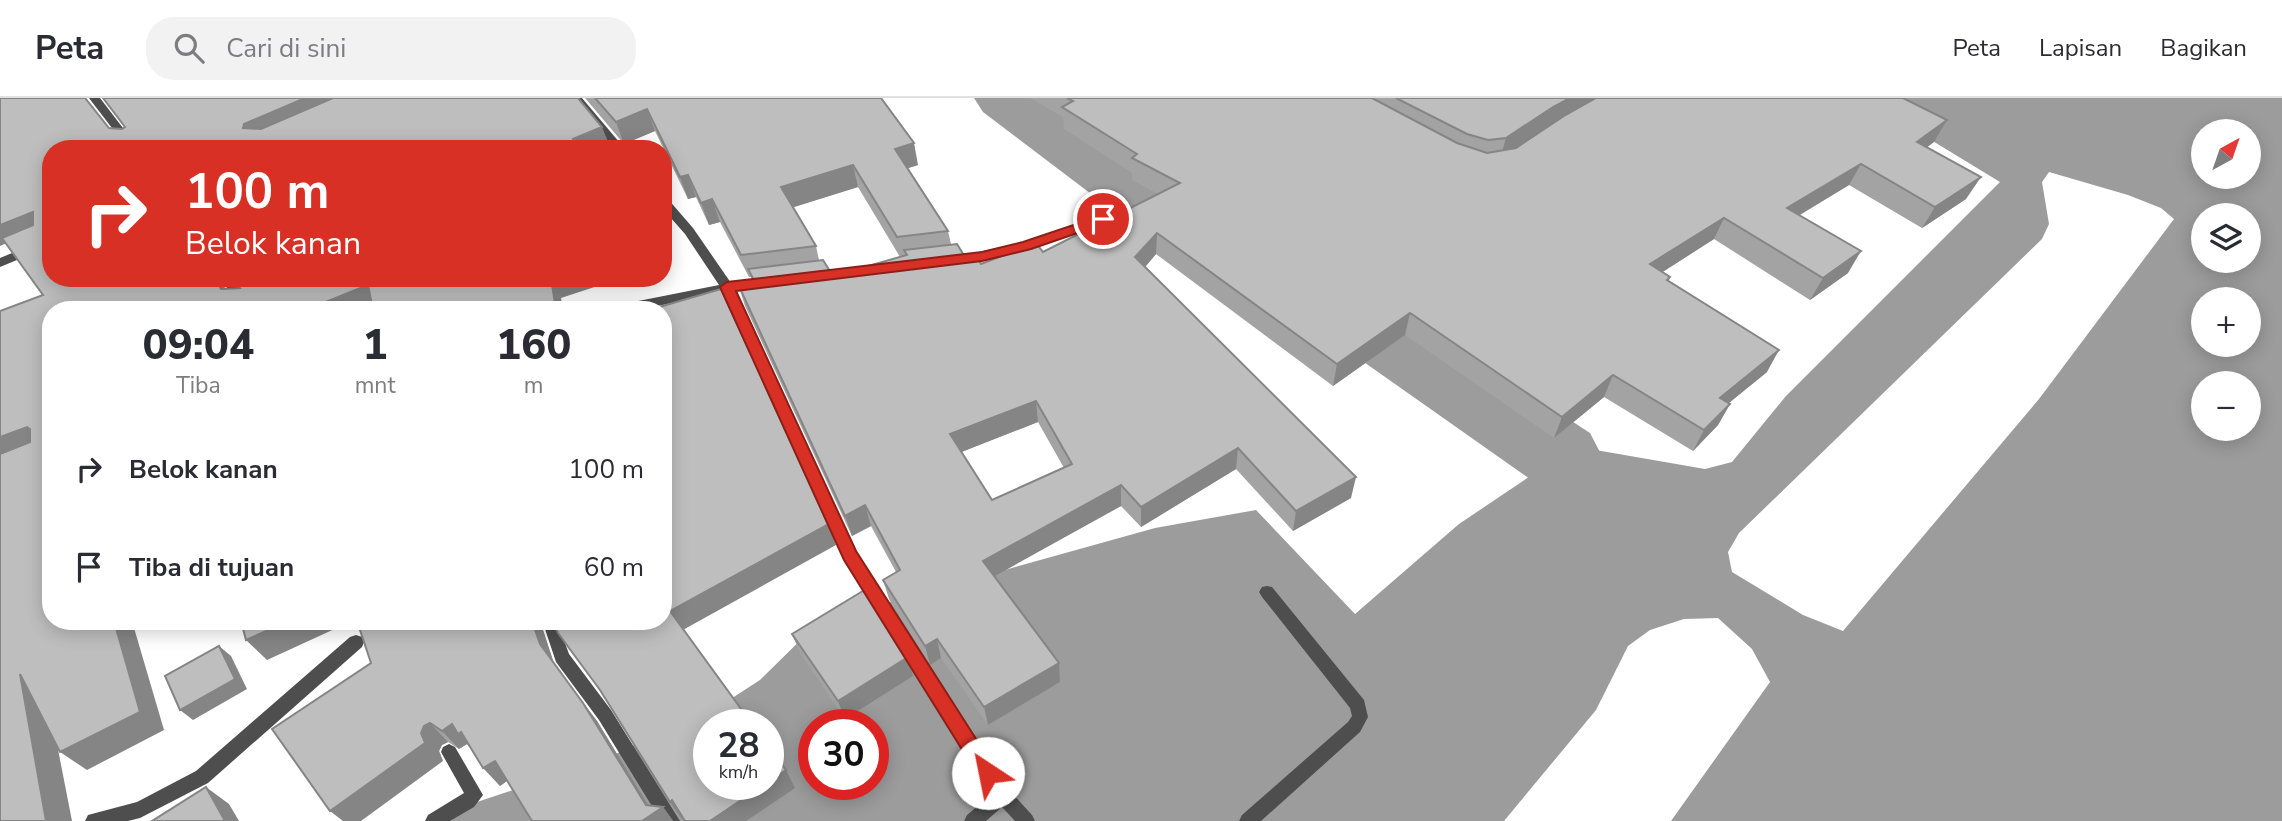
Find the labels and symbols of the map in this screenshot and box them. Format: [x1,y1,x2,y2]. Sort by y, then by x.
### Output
north arrow [2191,119,2261,189]
pin [1073,189,1133,249]
speed limit sign: 30 [798,709,889,800]
position arrow [951,736,1025,810]

